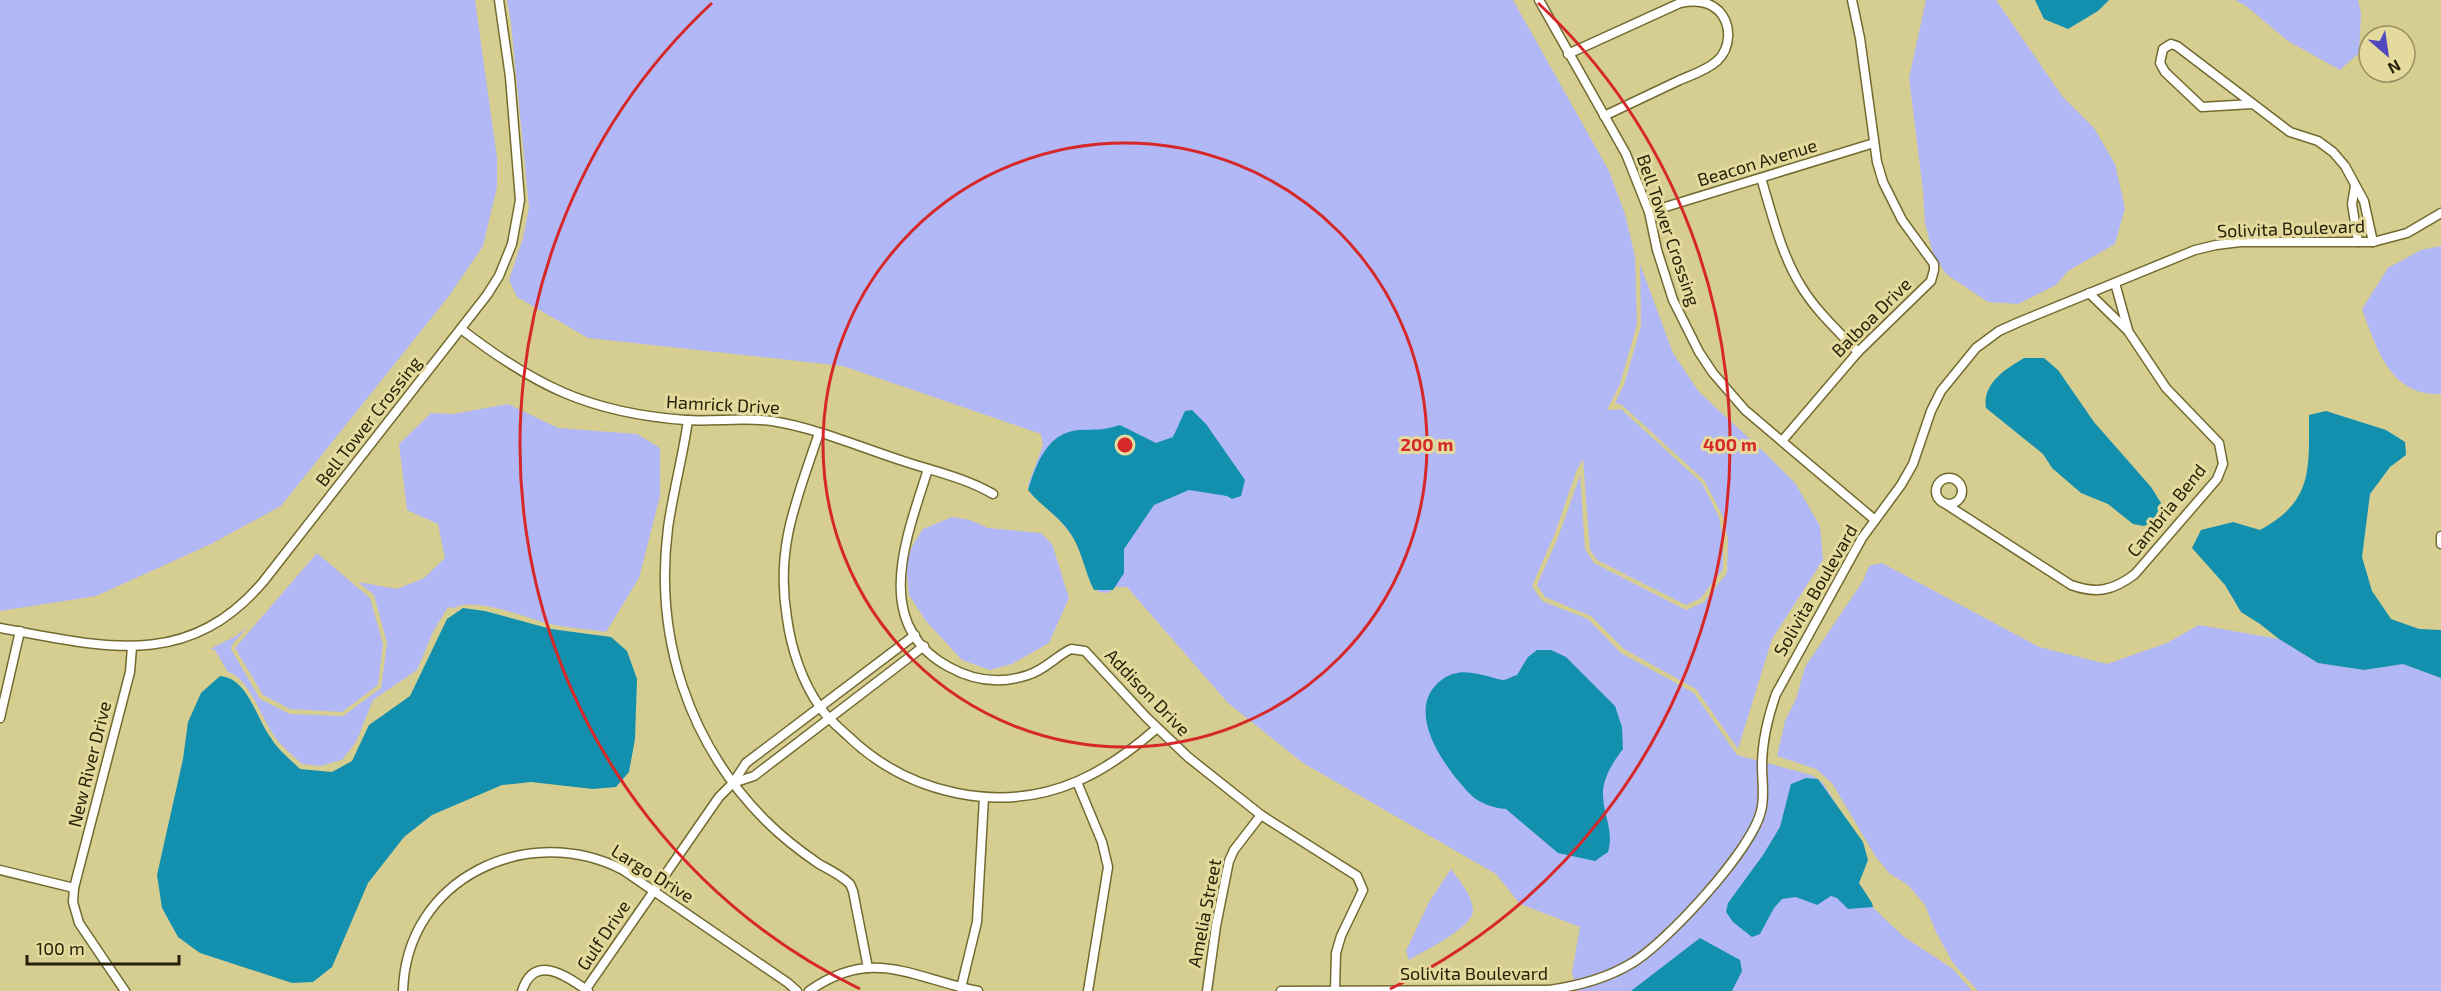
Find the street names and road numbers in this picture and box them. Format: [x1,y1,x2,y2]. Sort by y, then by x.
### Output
street label: Beacon Avenue [1695,133,1819,191]
street label: Bell Tower Crossing [1633,151,1705,309]
street label: Solivita Boulevard [2217,214,2365,242]
street label: Balboa Drive [1827,273,1915,361]
street label: Bell Tower Crossing [310,351,426,491]
street label: Hamrick Drive [666,390,780,418]
street label: Cambria Bend [2122,459,2210,561]
street label: Solivita Boulevard [1768,520,1862,660]
street label: Addison Drive [1101,644,1195,740]
street label: New River Drive [63,699,115,829]
street label: Largo Drive [608,839,698,907]
street label: Amelia Street [1183,857,1225,969]
street label: Gulf Drive [571,896,635,974]
street label: Solivita Boulevard [1400,962,1548,984]

